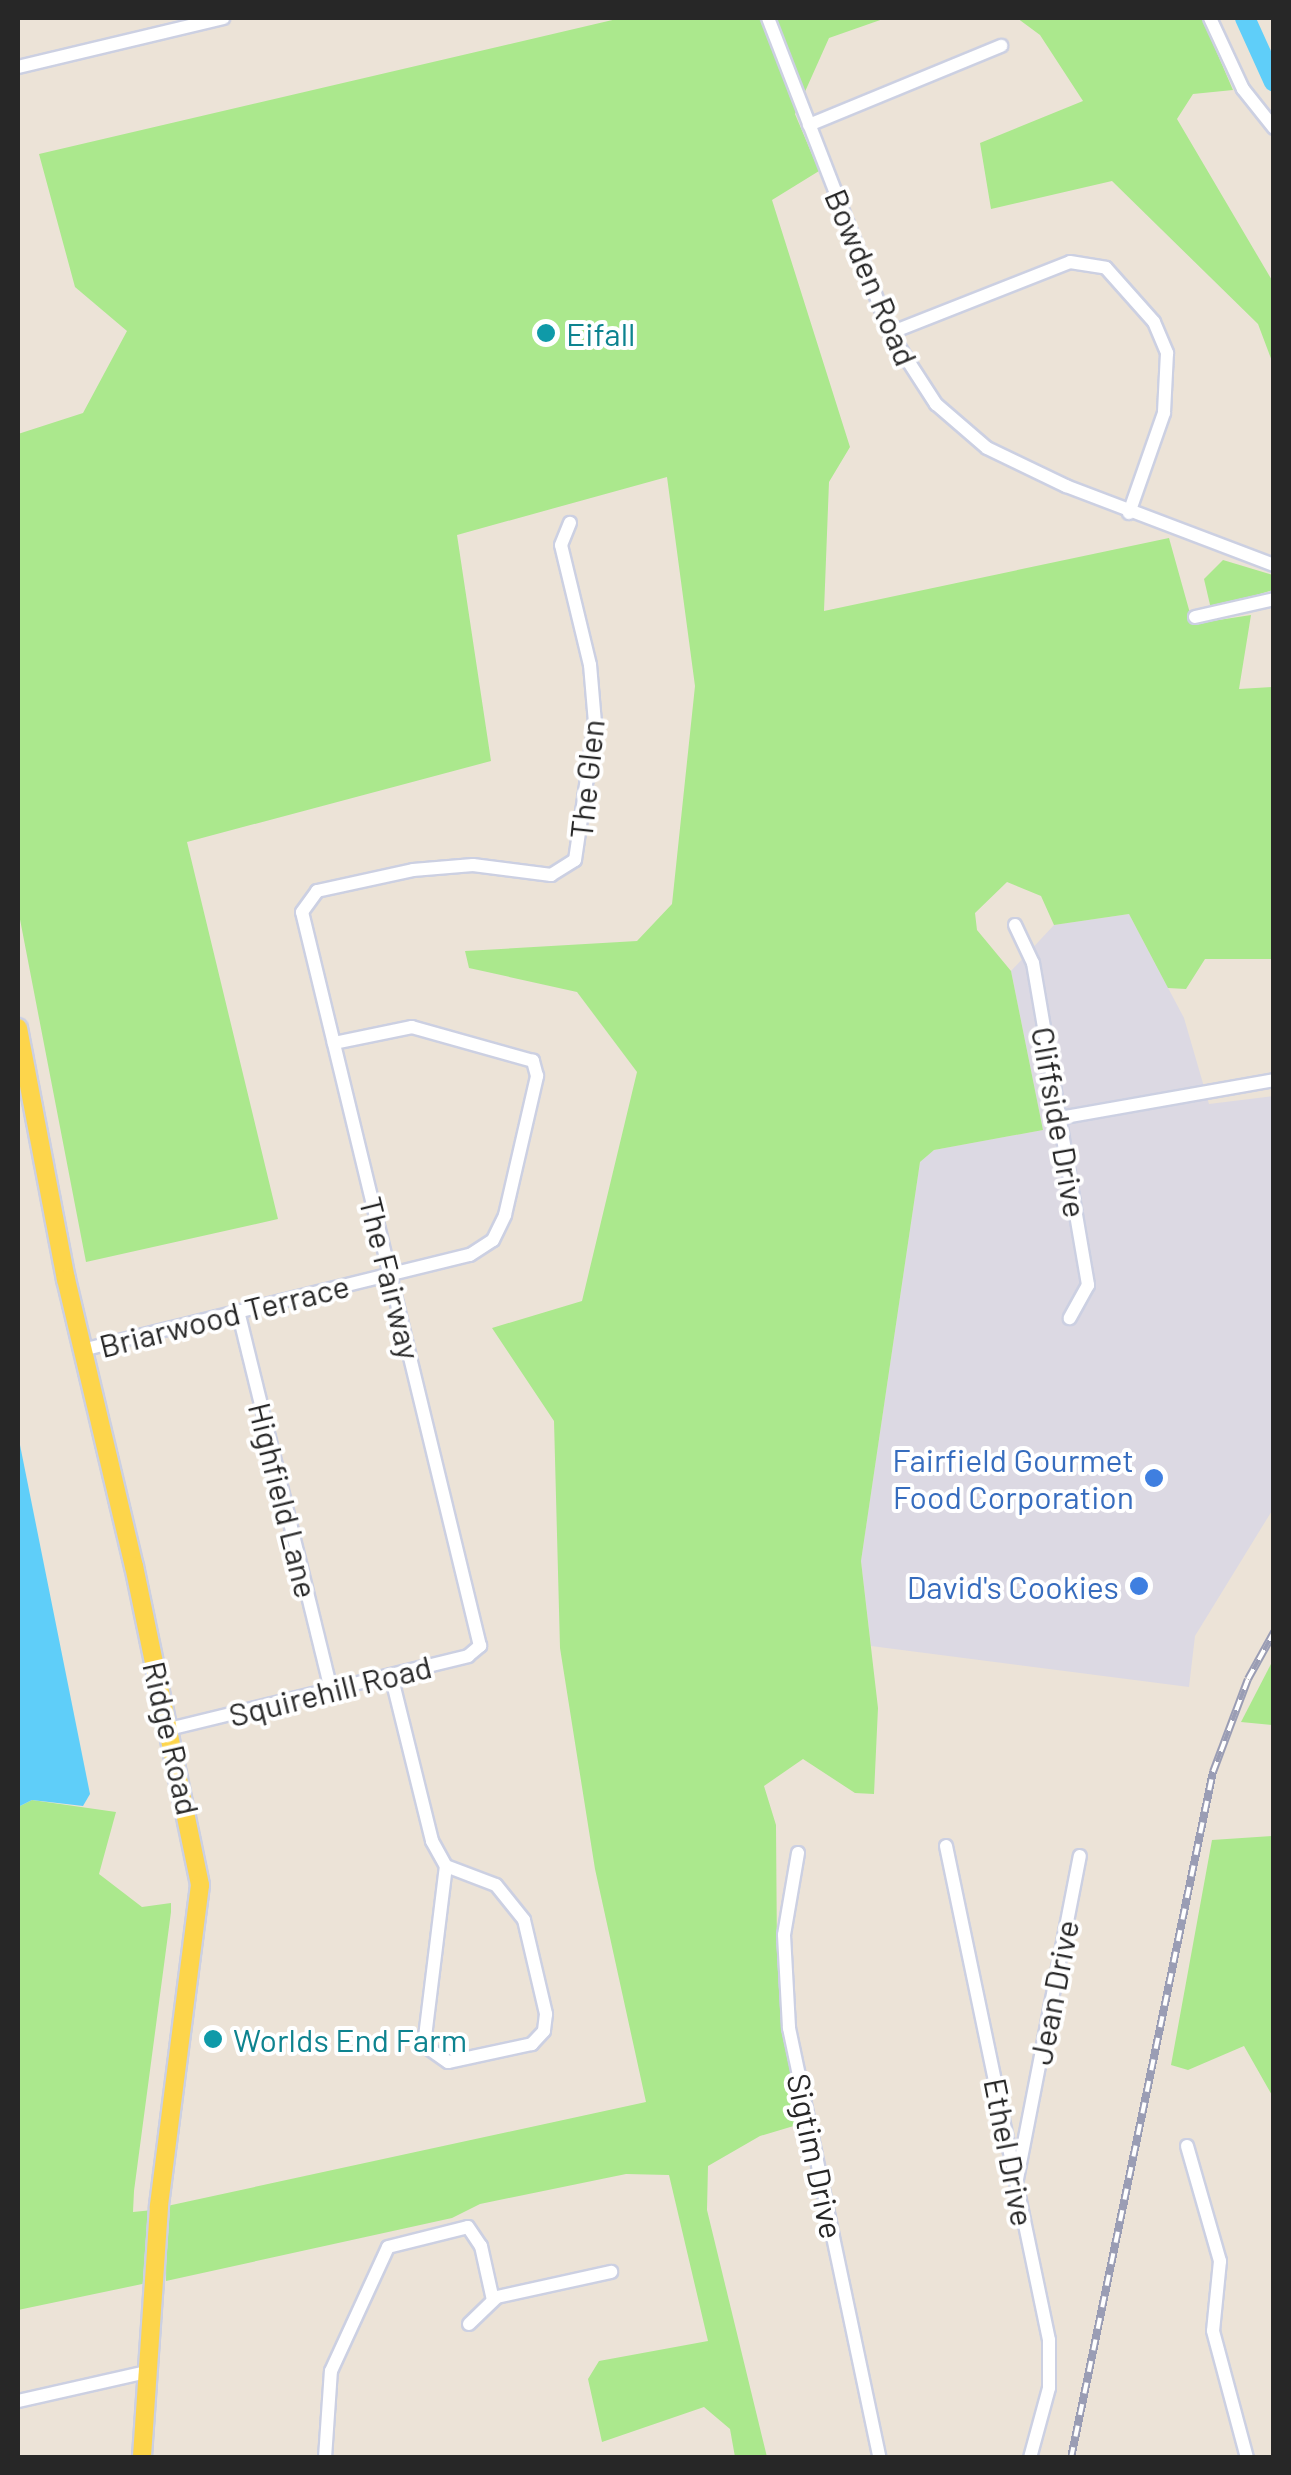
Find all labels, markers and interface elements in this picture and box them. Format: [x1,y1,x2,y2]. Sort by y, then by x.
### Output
street label: Bowden Road [818,183,926,371]
place label: Eifall [566,314,635,352]
marker: Eifall [535,322,557,344]
street label: The Glen [561,717,611,841]
street label: Cliffside Drive [1024,1024,1096,1220]
street label: The Fairway [352,1193,430,1363]
street label: Briarwood Terrace [95,1265,353,1365]
street label: Highfield Lane [241,1398,327,1602]
place label: Fairfield Gourmet Food Corporation [892,1441,1134,1516]
marker: Fairfield Gourmet Food Corporation [1143,1467,1165,1489]
place label: David's Cookies [907,1567,1119,1605]
marker: David's Cookies [1128,1575,1150,1597]
street label: Squirehill Road [225,1646,435,1734]
street label: Ridge Road [136,1657,208,1819]
street label: Jean Drive [1020,1916,1086,2068]
place label: Worlds End Farm [233,2020,467,2058]
marker: Worlds End Farm [202,2028,224,2050]
street label: Sigtim Drive [780,2070,852,2242]
street label: Ethel Drive [977,2075,1043,2229]

